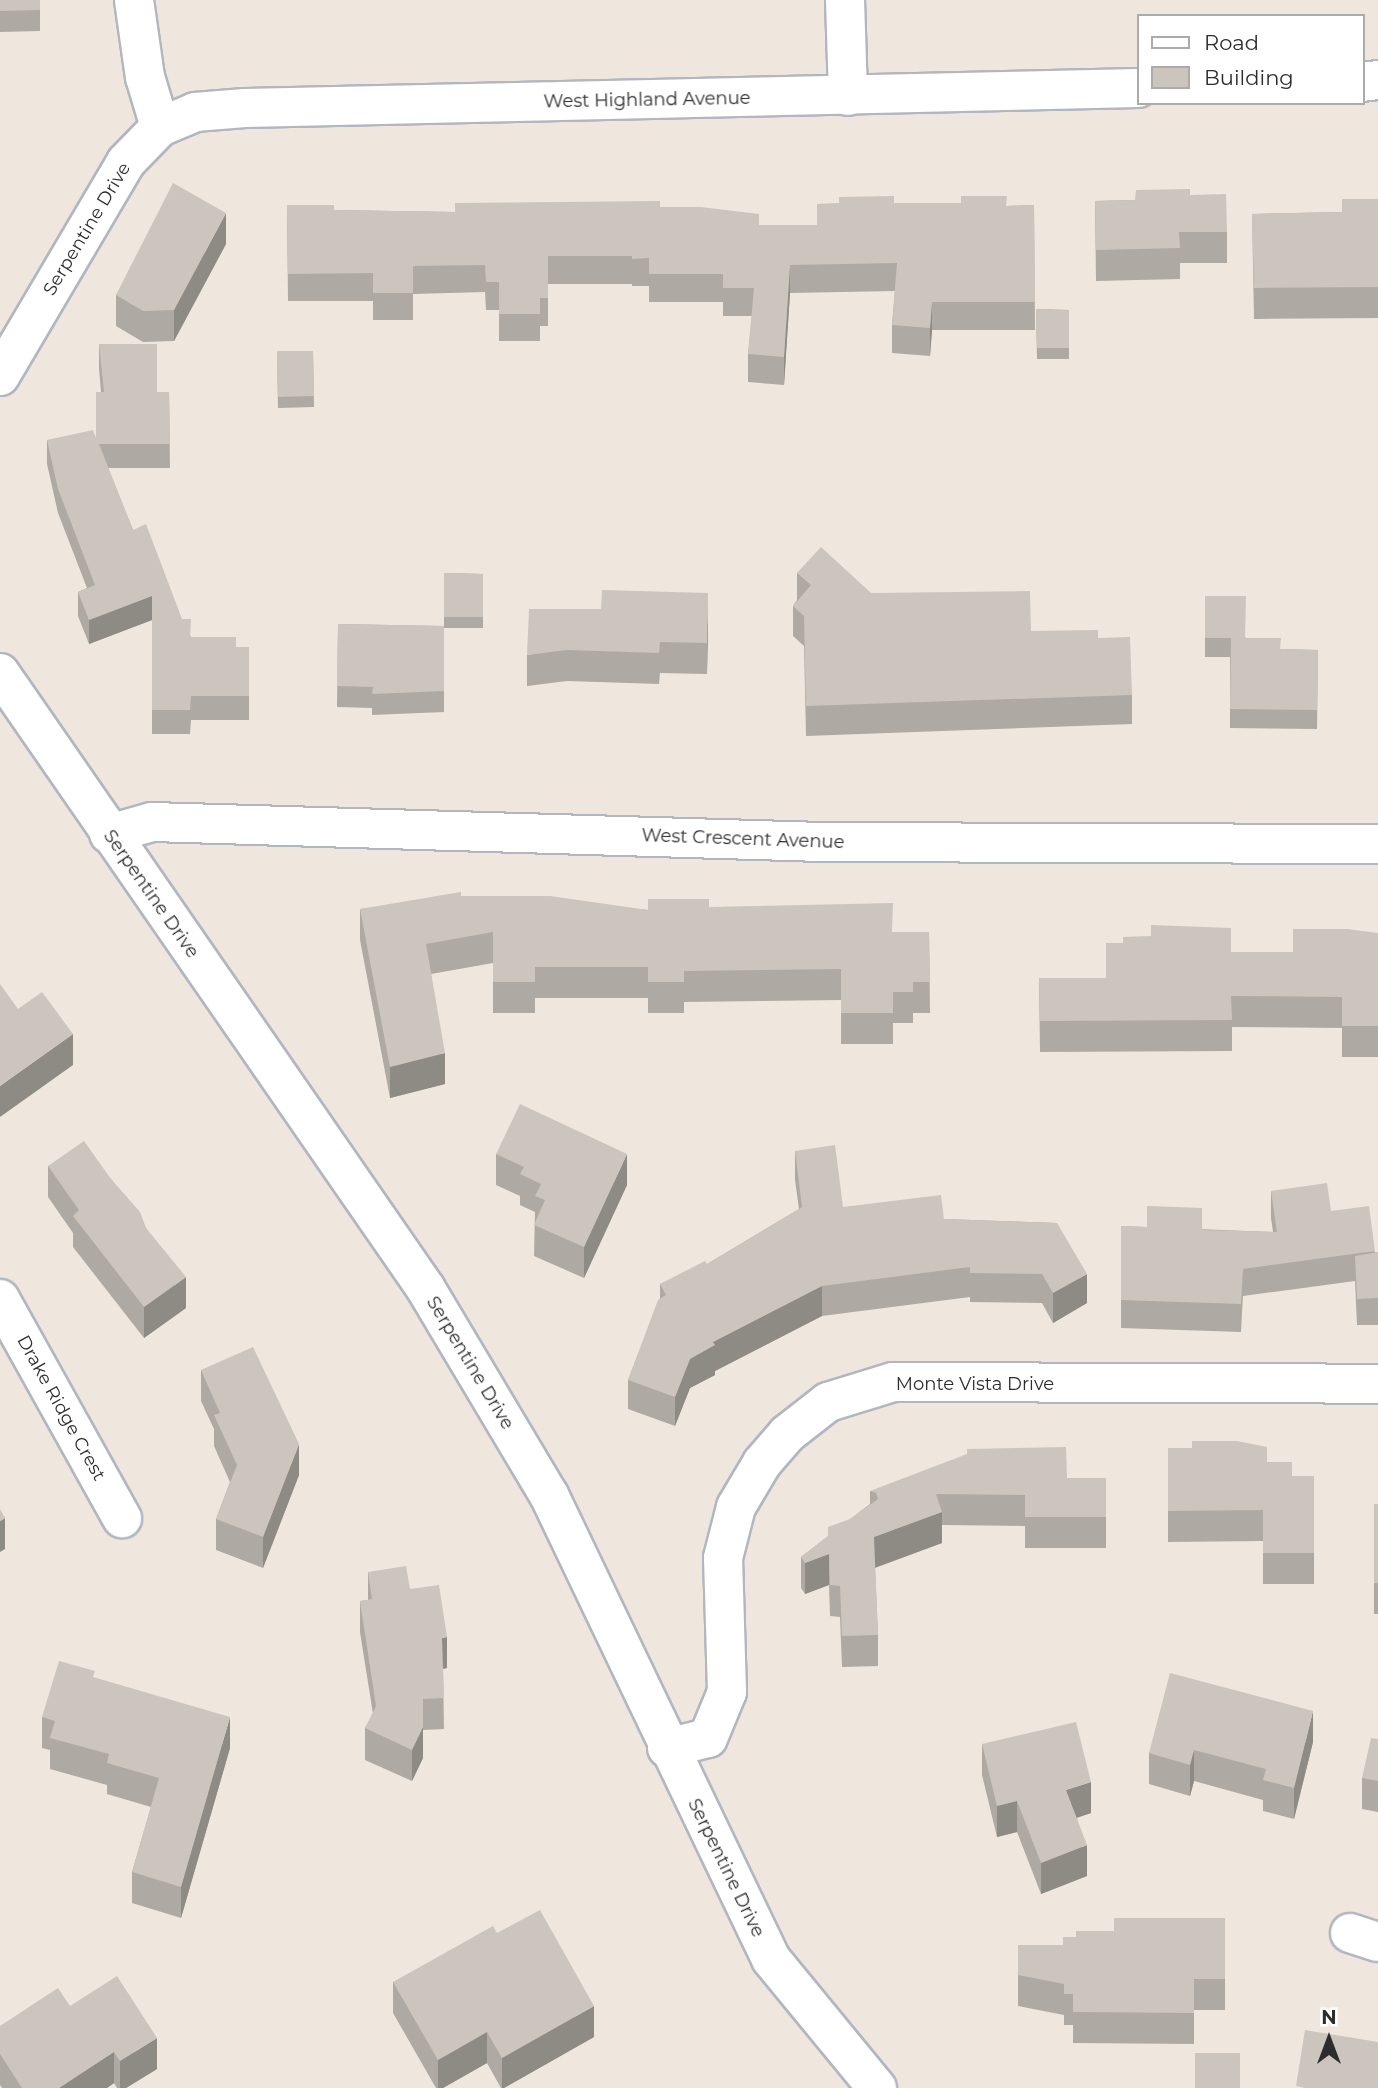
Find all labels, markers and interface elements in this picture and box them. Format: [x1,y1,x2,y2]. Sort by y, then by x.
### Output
legend [1136,14,1364,105]
text: Road [1204,30,1259,55]
text: Building [1204,65,1294,90]
street label: West Highland Avenue [543,87,751,113]
street label: Serpentine Drive [39,159,135,299]
street label: West Crescent Avenue [641,825,845,853]
street label: Serpentine Drive [99,826,203,962]
street label: Serpentine Drive [422,1293,518,1433]
street label: Drake Ridge Crest [12,1332,110,1484]
street label: Monte Vista Drive [896,1373,1054,1395]
street label: Serpentine Drive [683,1795,769,1941]
north arrow [1294,2004,1364,2074]
text: N [1321,2006,1337,2029]

